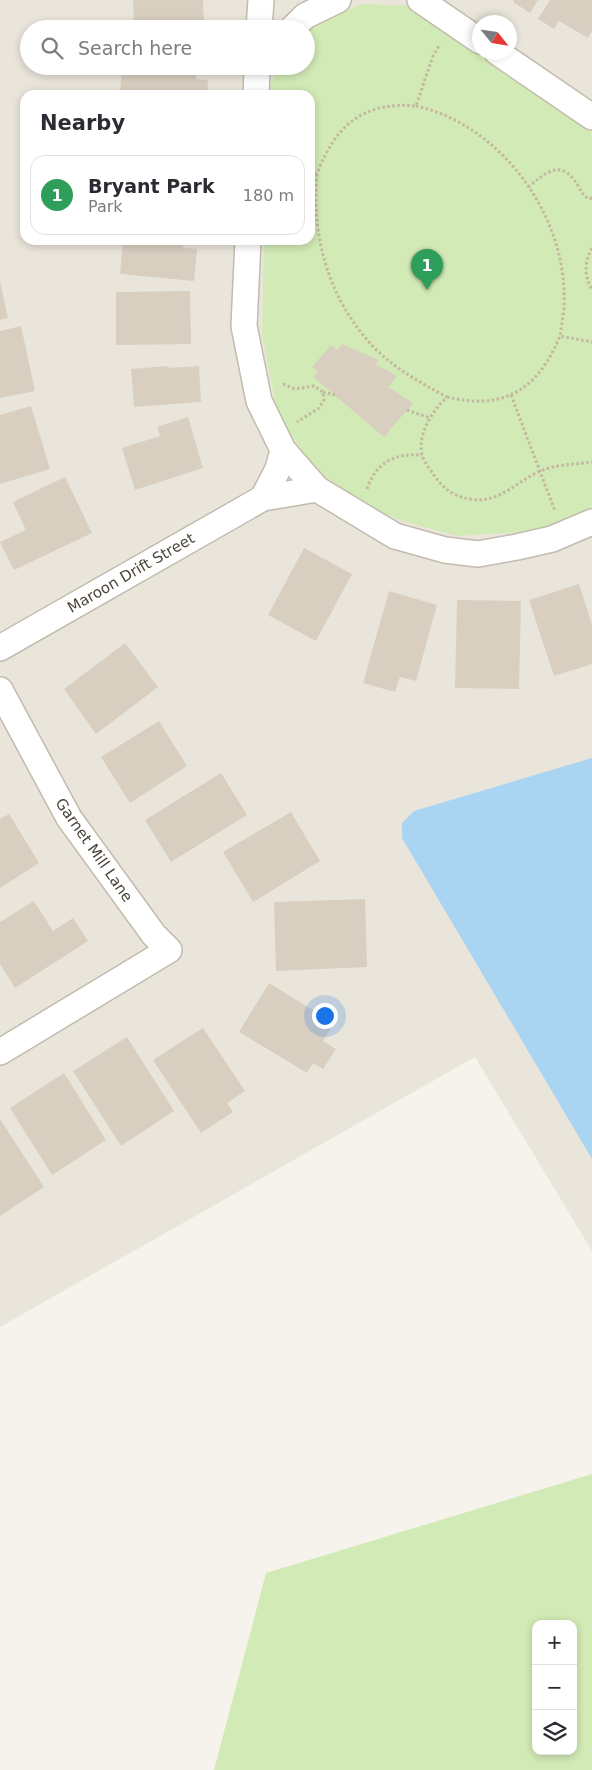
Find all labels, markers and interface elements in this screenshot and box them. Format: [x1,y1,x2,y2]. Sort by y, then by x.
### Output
north arrow [472,15,517,60]
search box [20,20,315,75]
icon: search [38,34,66,62]
text: Search here [78,37,192,59]
text: Nearby [40,111,125,135]
text: Bryant Park [88,175,215,197]
text: 1 [51,186,63,205]
text: 180 m [243,186,294,205]
text: Park [88,197,123,216]
pin: 1 [411,249,443,290]
street label: Maroon Drift Street [64,529,198,617]
street label: Garnet Mill Lane [51,795,137,905]
your location [312,1003,338,1029]
map controls [532,1620,577,1755]
button: + [532,1620,577,1665]
button: − [532,1665,577,1710]
button: layers [532,1710,577,1755]

